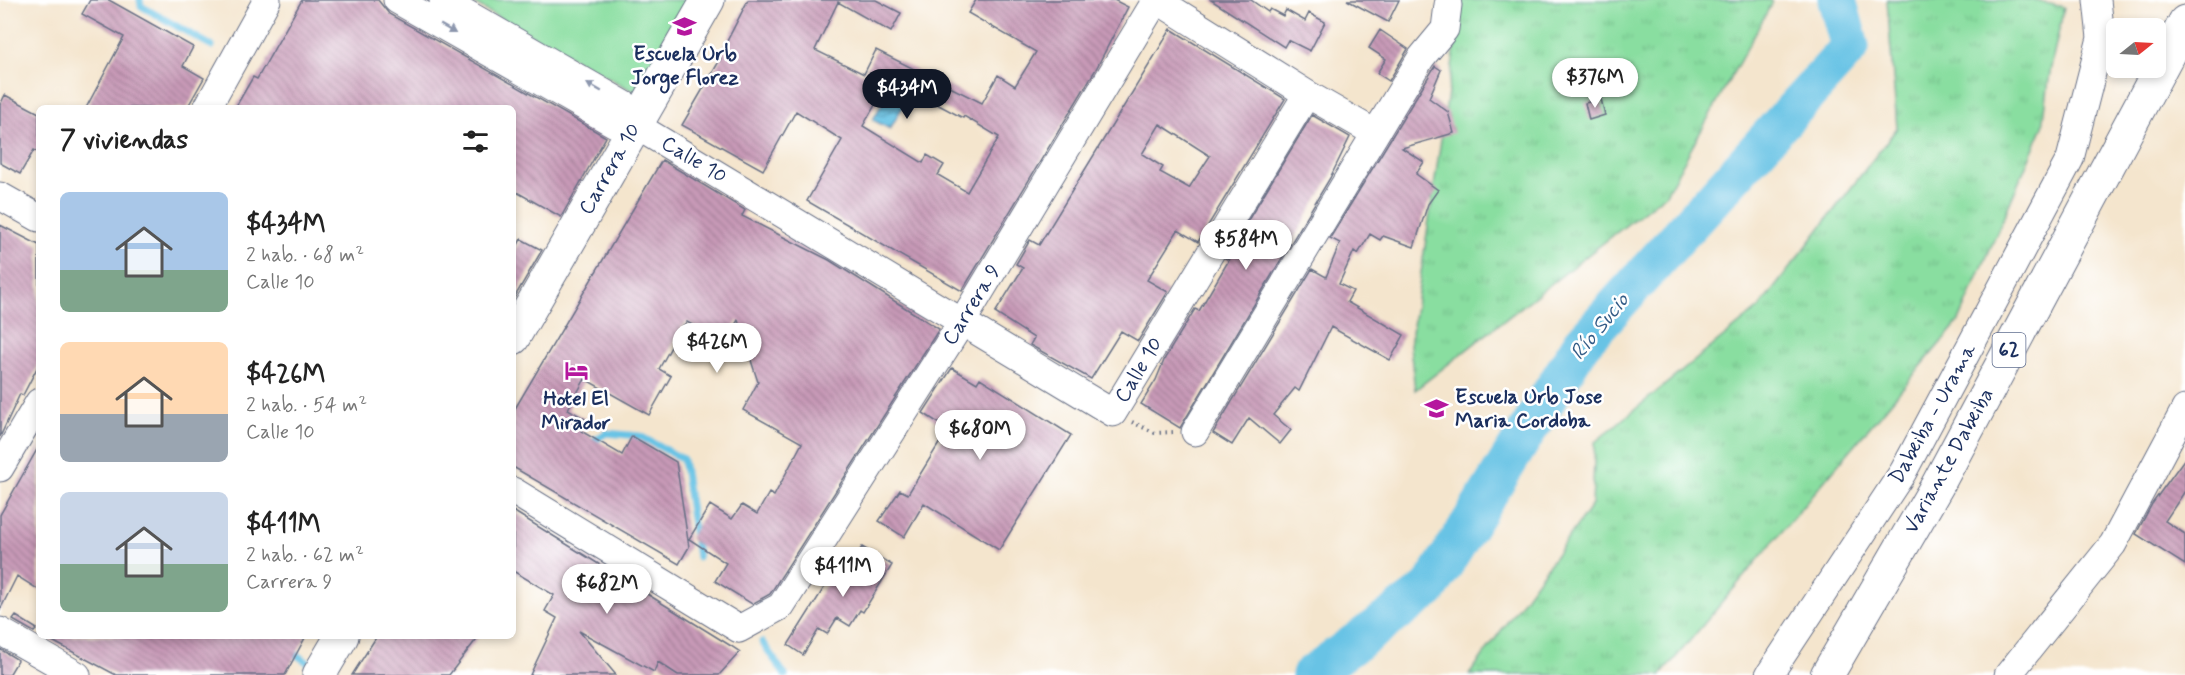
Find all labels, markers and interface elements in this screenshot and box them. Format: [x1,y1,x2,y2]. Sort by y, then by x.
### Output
school or university icon: Escuela Urb Jorge Florez [672,13,698,39]
north arrow [2106,18,2166,78]
map controls [2106,18,2166,78]
one-way arrow [440,24,457,34]
place label: Escuela Urb Jorge Florez [631,40,740,94]
pin: $376M [1553,58,1637,109]
text: $376M [1566,64,1624,91]
pin: $434M [865,69,949,120]
text: $434M [876,75,938,102]
one-way arrow [586,82,602,93]
street label: Carrera 10 [572,118,648,220]
text: 7 viviendas [60,124,188,158]
icon: filters [459,125,492,158]
street label: Calle 10 [656,129,732,191]
text: $434M [246,208,326,242]
icon: home [108,216,180,288]
pin: $584M [1204,220,1288,271]
text: $584M [1214,226,1278,253]
text: 2 hab. · 68 m² [246,242,364,269]
street label: Carrera 9 [936,259,1008,351]
text: Calle 10 [246,269,315,296]
water label: Río Sucio [1564,287,1636,366]
pin: $426M [675,323,759,374]
text: $426M [687,329,747,356]
street label: Calle 10 [1108,332,1170,408]
road number: 62 [1992,333,2026,367]
street label: Dabeiba - Urama [1883,338,1983,489]
text: $426M [246,358,325,392]
hotel icon: Hotel El Mirador [563,358,589,384]
icon: home [108,366,180,438]
place label: Escuela Urb Jose Maria Cordoba [1455,383,1603,435]
street label: Variante Dabeiba [1897,383,2001,539]
place label: Hotel El Mirador [541,385,611,437]
text: 2 hab. · 54 m² [246,392,367,419]
school or university icon: Escuela Urb Jose Maria Cordoba [1424,396,1450,422]
pin: $680M [938,410,1022,461]
text: $680M [949,416,1011,443]
text: Calle 10 [246,419,315,446]
text: $411M [246,508,321,542]
icon: home [108,516,180,588]
text: 2 hab. · 62 m² [246,542,364,569]
pin: $411M [801,547,885,598]
text: $411M [814,553,872,580]
pin: $682M [565,564,649,615]
text: Carrera 9 [246,569,332,596]
text: $682M [576,570,638,597]

